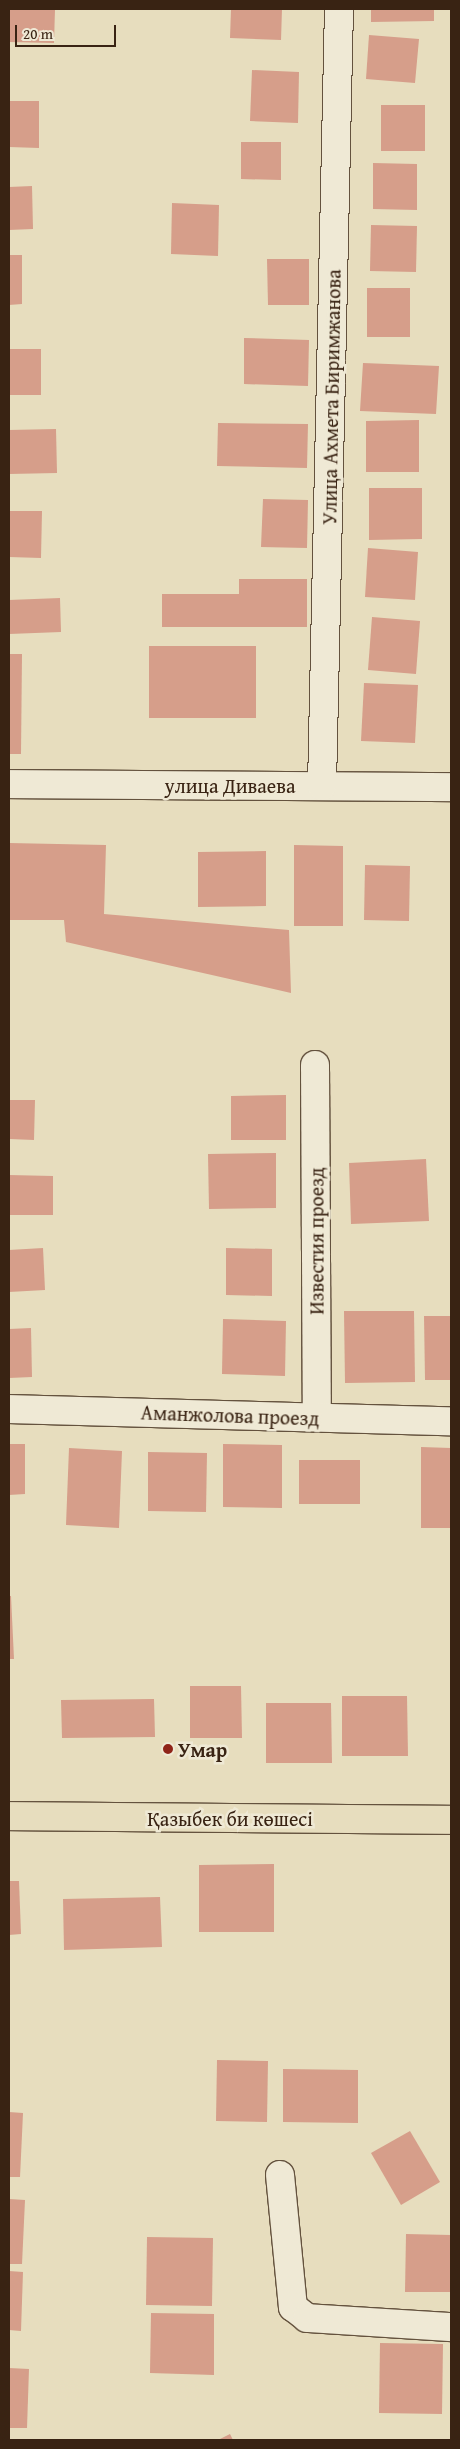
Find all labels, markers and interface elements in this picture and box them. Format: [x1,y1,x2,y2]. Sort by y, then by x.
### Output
scale bar [18,15,119,47]
text: 20 m [23,23,53,44]
street label: Улица Ахмета Биримжанова [317,269,345,525]
street label: улица Диваева [164,773,296,797]
street label: Известия проезд [304,1167,328,1315]
street label: Аманжолова проезд [140,1400,320,1430]
place label: Умар [178,1737,227,1761]
marker: Умар [162,1743,174,1755]
street label: Қазыбек би көшесі [147,1806,313,1830]

